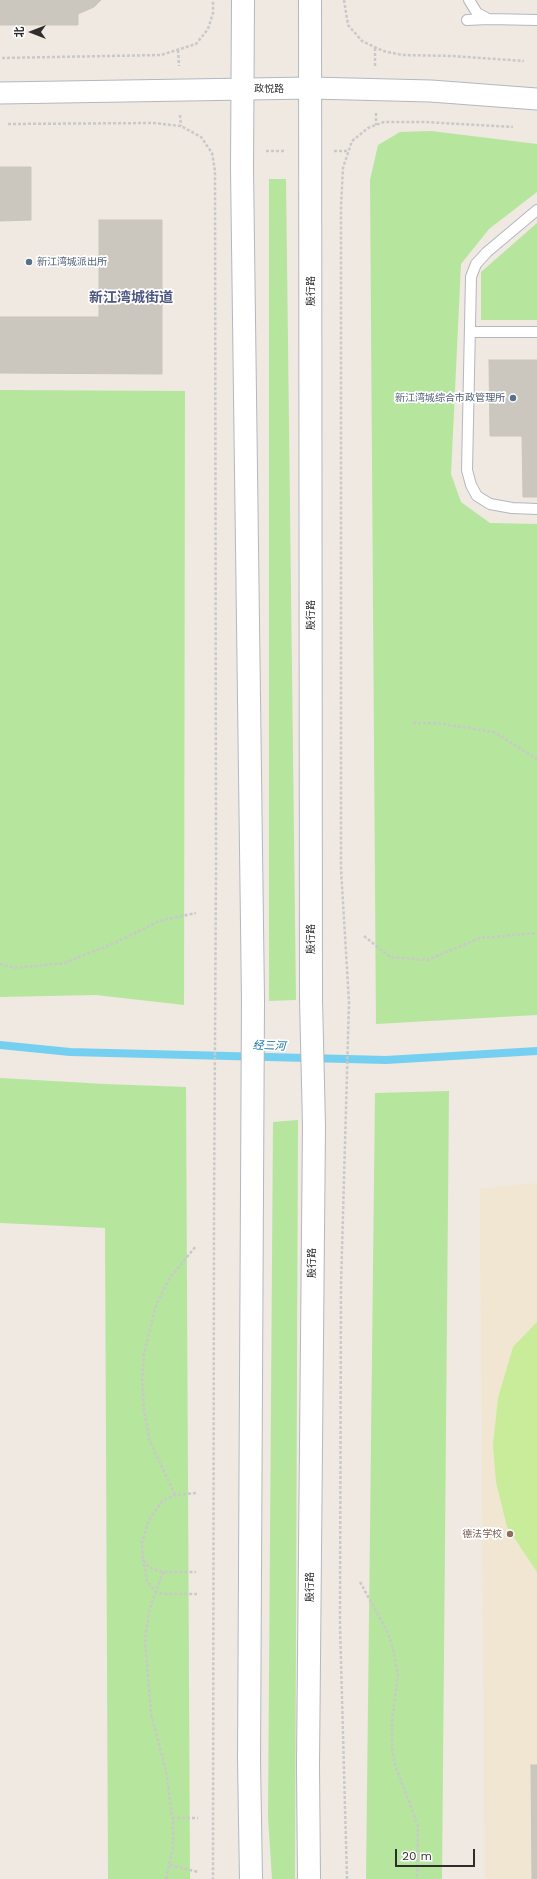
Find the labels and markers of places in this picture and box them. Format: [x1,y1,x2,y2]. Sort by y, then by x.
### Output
place label: 新江湾城派出所 [37,256,107,268]
marker: 新江湾城派出所 [24,257,34,267]
place label: 新江湾城综合市政管理所 [395,392,505,404]
marker: 新江湾城综合市政管理所 [508,393,518,403]
place label: 德法学校 [462,1528,502,1540]
marker: 德法学校 [505,1529,515,1539]

